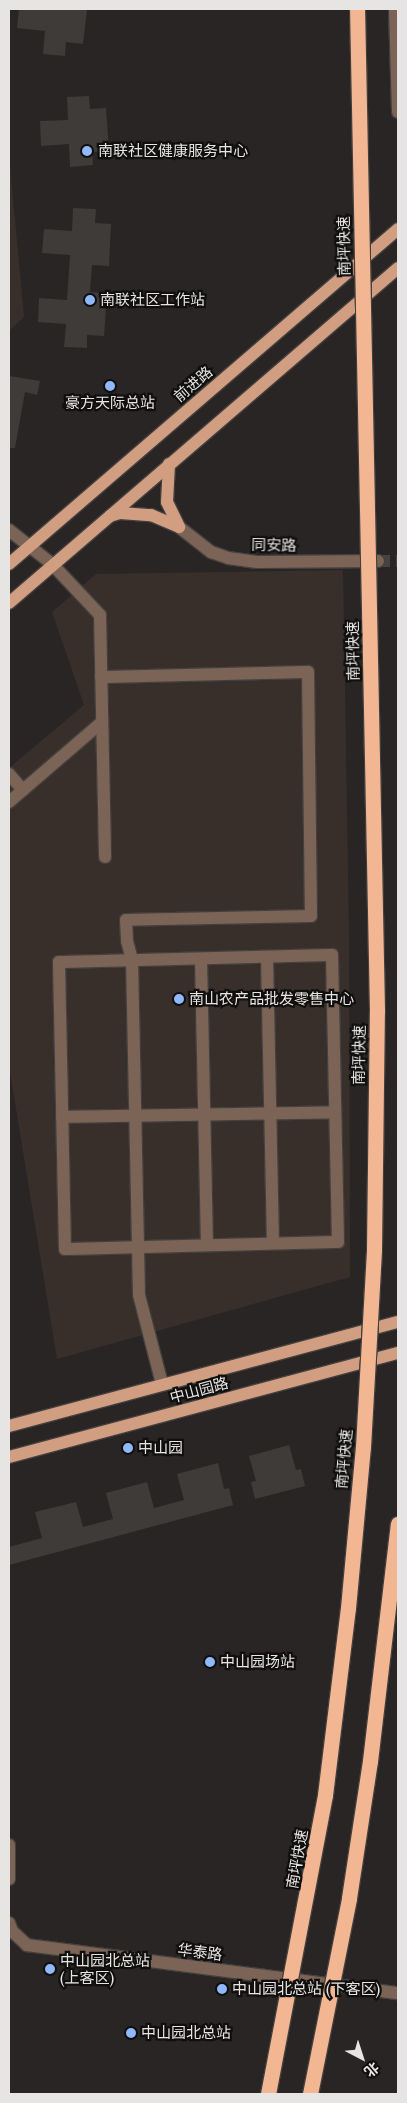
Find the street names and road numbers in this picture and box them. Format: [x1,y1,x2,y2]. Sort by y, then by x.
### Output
street label: 南坪快速 [334,216,354,276]
street label: 前进路 [170,362,216,406]
street label: 同安路 [251,536,297,554]
street label: 南坪快速 [343,621,363,681]
street label: 南坪快速 [349,1025,369,1085]
street label: 中山园路 [168,1374,230,1406]
street label: 南坪快速 [332,1428,356,1490]
street label: 南坪快速 [283,1828,311,1890]
street label: 华泰路 [177,1940,223,1964]

